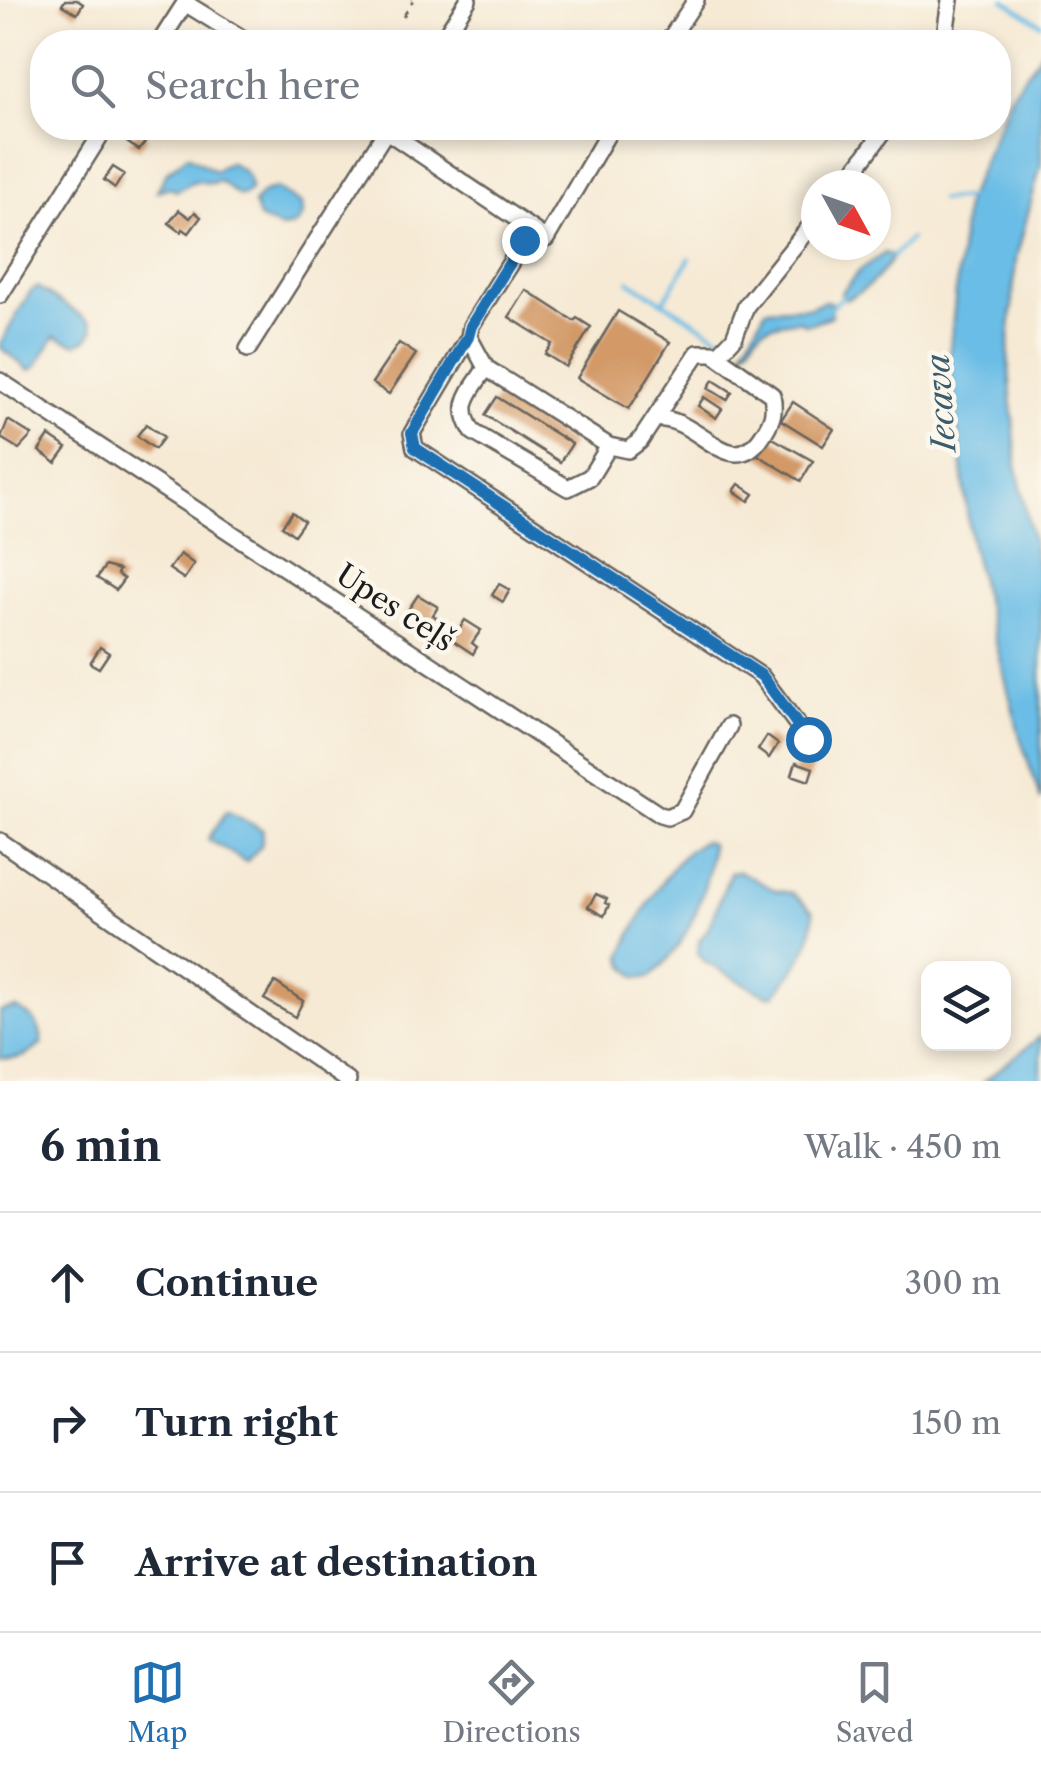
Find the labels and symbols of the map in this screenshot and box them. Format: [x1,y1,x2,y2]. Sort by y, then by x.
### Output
north arrow [801,170,891,260]
route end [502,218,548,264]
water label: Iecava [918,353,964,456]
street label: Upes ceļš [329,556,461,659]
route start [786,717,832,763]

